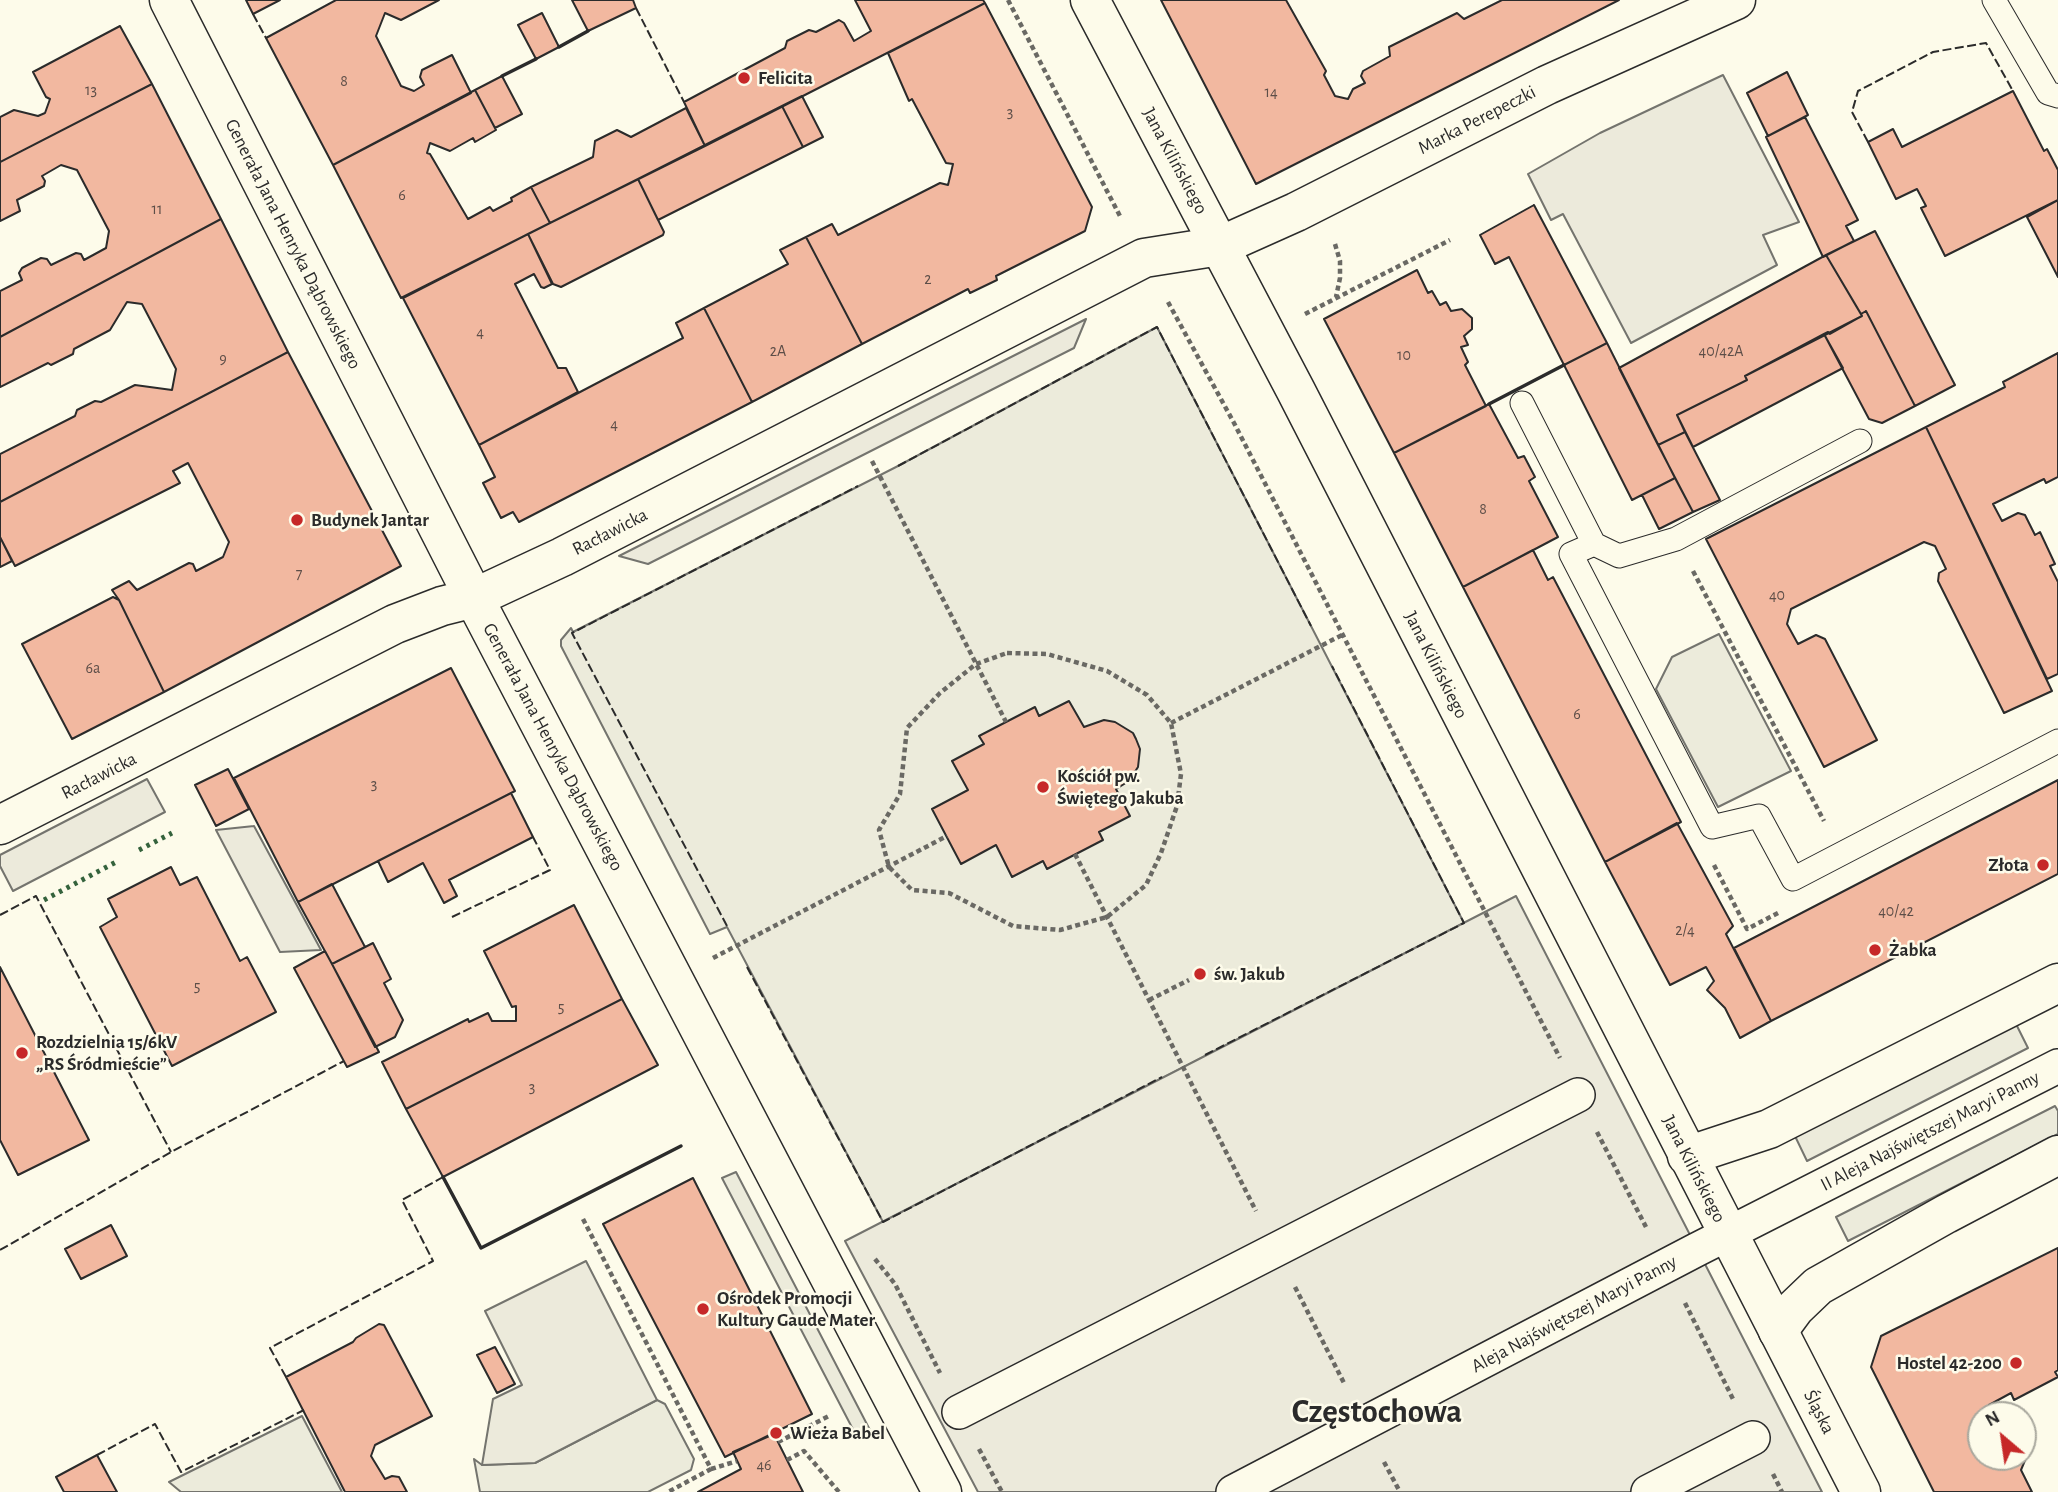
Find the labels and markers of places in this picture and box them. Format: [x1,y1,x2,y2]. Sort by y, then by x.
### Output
place label: Felicita [758,67,813,89]
marker: Felicita [736,70,752,86]
place label: Budynek Jantar [311,509,429,531]
marker: Budynek Jantar [289,512,305,528]
place label: Kościół pw. Świętego Jakuba [1057,765,1184,809]
marker: Kościół pw. Świętego Jakuba [1035,779,1051,795]
place label: Złota [1988,854,2029,876]
marker: Złota [2035,857,2051,873]
place label: Żabka [1889,939,1937,961]
marker: Żabka [1867,942,1883,958]
place label: św. Jakub [1214,963,1285,985]
marker: św. Jakub [1192,966,1208,982]
place label: Rozdzielnia 15/6kV „RS Śródmieście” [36,1031,177,1075]
marker: Rozdzielnia 15/6kV „RS Śródmieście” [14,1045,30,1061]
place label: Ośrodek Promocji Kultury Gaude Mater [717,1287,875,1331]
marker: Ośrodek Promocji Kultury Gaude Mater [695,1301,711,1317]
place label: Hostel 42-200 [1896,1352,2002,1374]
marker: Hostel 42-200 [2008,1355,2024,1371]
place label: Wieża Babel [790,1422,885,1444]
marker: Wieża Babel [768,1425,784,1441]

